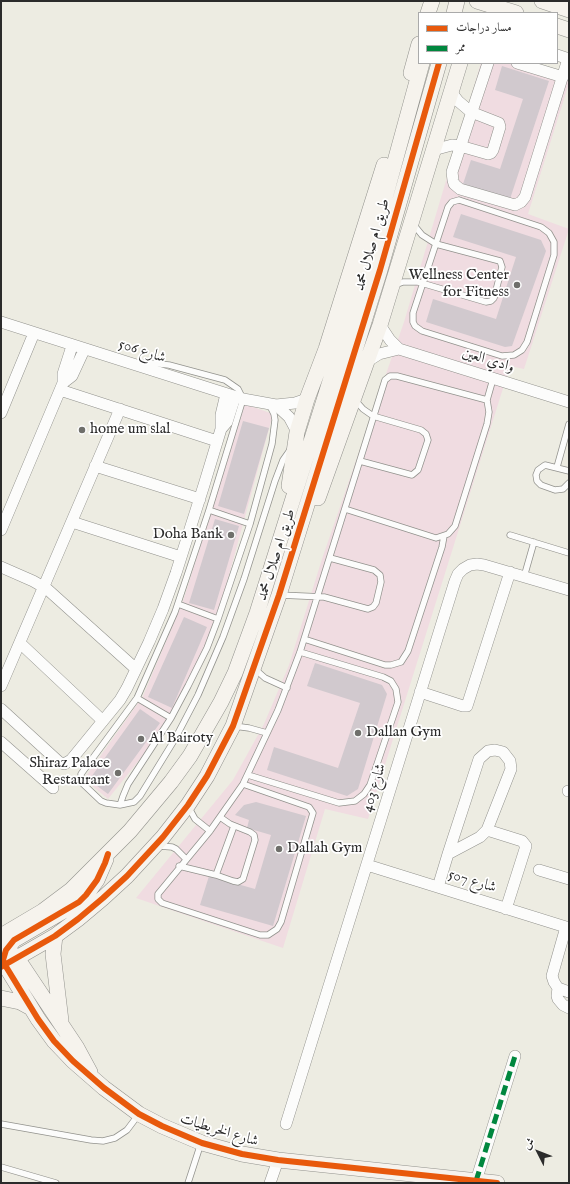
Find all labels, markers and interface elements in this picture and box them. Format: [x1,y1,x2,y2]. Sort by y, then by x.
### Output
legend [418,12,558,64]
text: مسار دراجات [456,20,512,35]
text: ممر [456,40,466,55]
street label: طريق ام صلال محمد [351,197,395,293]
place label: Wellness Center for Fitness [409,267,509,302]
marker: Wellness Center for Fitness [512,280,522,290]
street label: شارع 506 [116,336,168,368]
street label: وادي العين [460,345,516,377]
place label: home um slal [90,421,170,439]
marker: home um slal [77,425,87,435]
street label: طريق ام صلال محمد [254,507,300,603]
place label: Doha Bank [153,526,223,544]
marker: Doha Bank [226,530,236,540]
place label: Dallan Gym [366,724,441,742]
marker: Dallan Gym [353,728,363,738]
place label: Al Bairoty [149,730,213,748]
marker: Al Bairoty [136,734,146,744]
place label: Shiraz Palace Restaurant [29,755,110,790]
street label: شارع 403 [359,762,391,814]
marker: Shiraz Palace Restaurant [113,768,123,778]
place label: Dallah Gym [287,840,362,858]
marker: Dallah Gym [274,844,284,854]
street label: شارع 507 [446,866,498,898]
street label: شارع الخريطيات [178,1111,260,1151]
north arrow [518,1132,558,1172]
text: ش [520,1135,538,1153]

